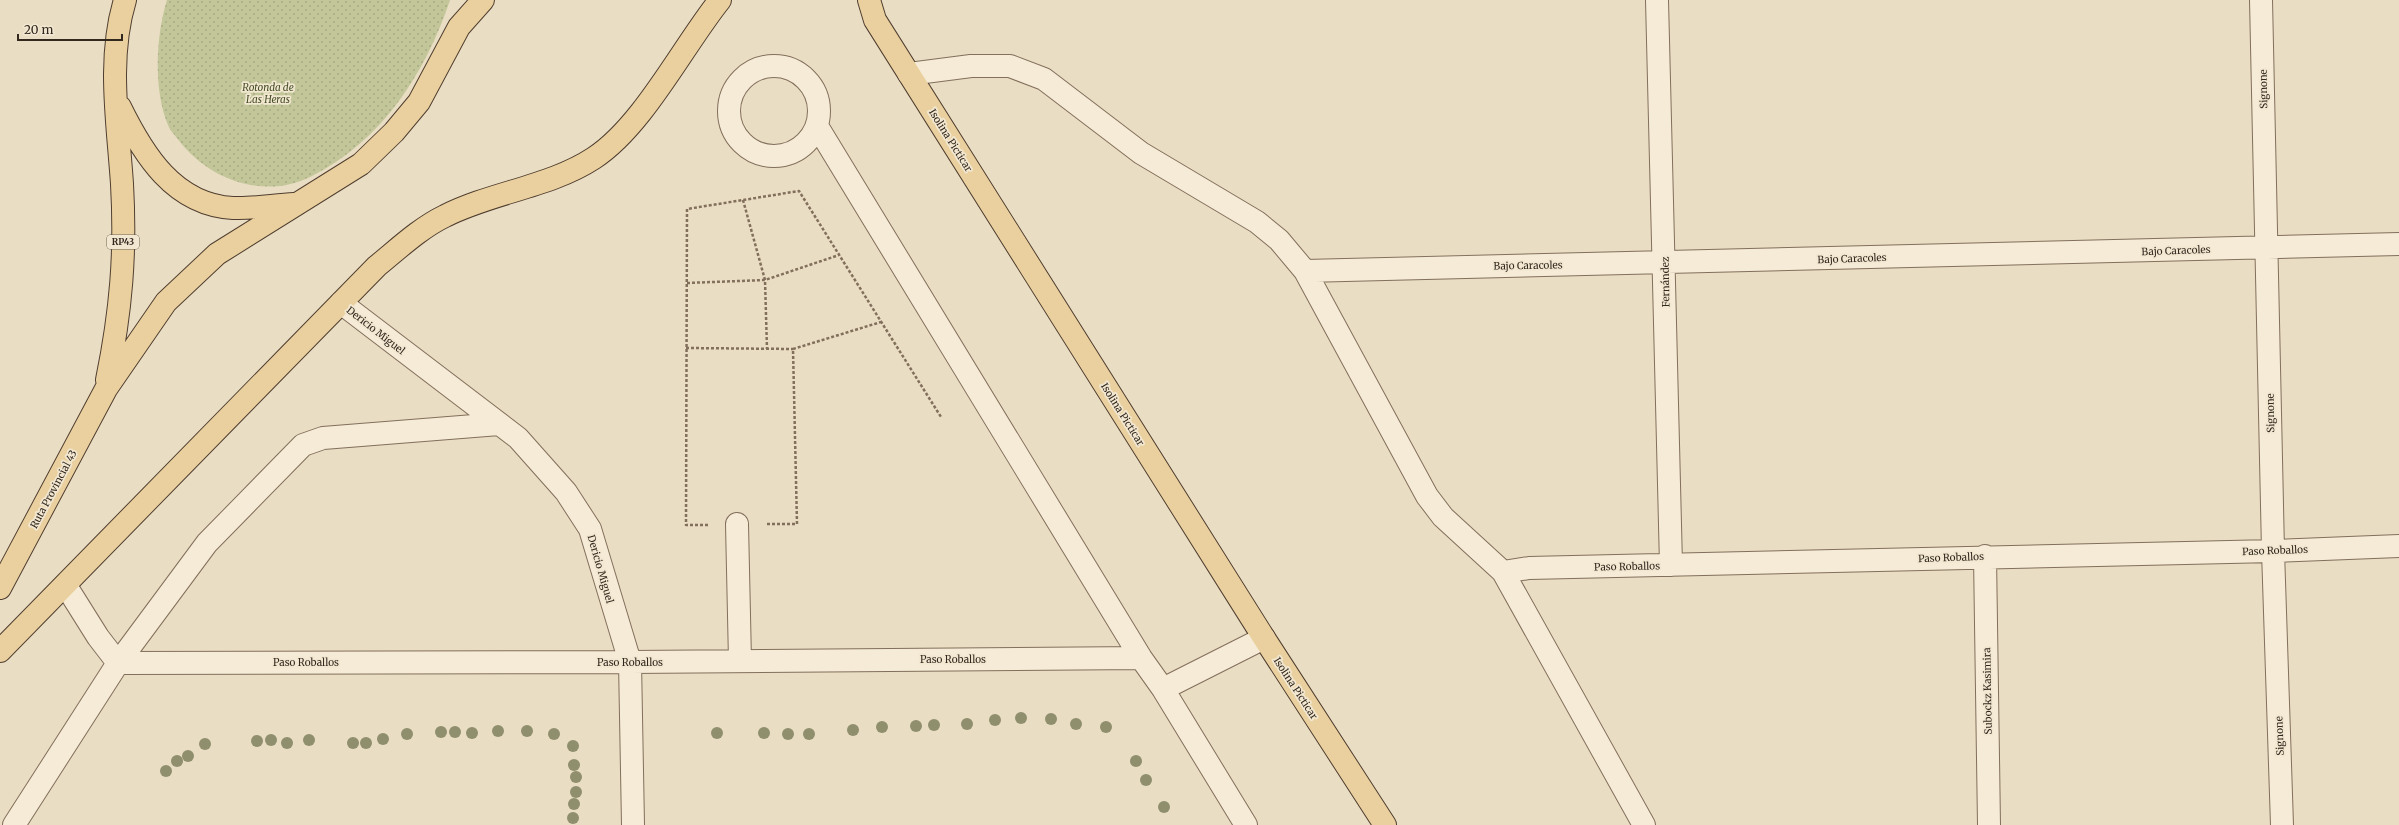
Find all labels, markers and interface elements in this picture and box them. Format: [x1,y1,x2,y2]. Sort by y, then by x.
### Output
scale bar [18,16,122,42]
text: 20 m [24,22,53,37]
street label: Signone [2257,69,2270,109]
park label: Rotonda de Las Heras [242,81,294,106]
street label: Isolina Picticar [926,106,975,175]
road number: RP43 [107,235,139,249]
street label: Bajo Caracoles [2141,243,2211,258]
street label: Bajo Caracoles [1817,251,1887,266]
street label: Fernández [1659,256,1672,308]
street label: Bajo Caracoles [1493,258,1563,273]
street label: Dericio Miguel [344,304,408,357]
street label: Isolina Picticar [1098,380,1147,449]
street label: Signone [2264,393,2277,433]
street label: Ruta Provincial 43 [27,448,80,531]
street label: Dericio Miguel [585,533,617,605]
street label: Paso Roballos [2242,543,2308,558]
street label: Paso Roballos [1918,550,1984,565]
street label: Paso Roballos [1594,559,1660,574]
street label: Subockz Kasimira [1980,647,1995,735]
street label: Paso Roballos [920,653,986,666]
street label: Isolina Picticar [1271,655,1321,722]
street label: Paso Roballos [273,656,339,669]
street label: Paso Roballos [597,656,663,669]
street label: Signone [2272,716,2287,756]

